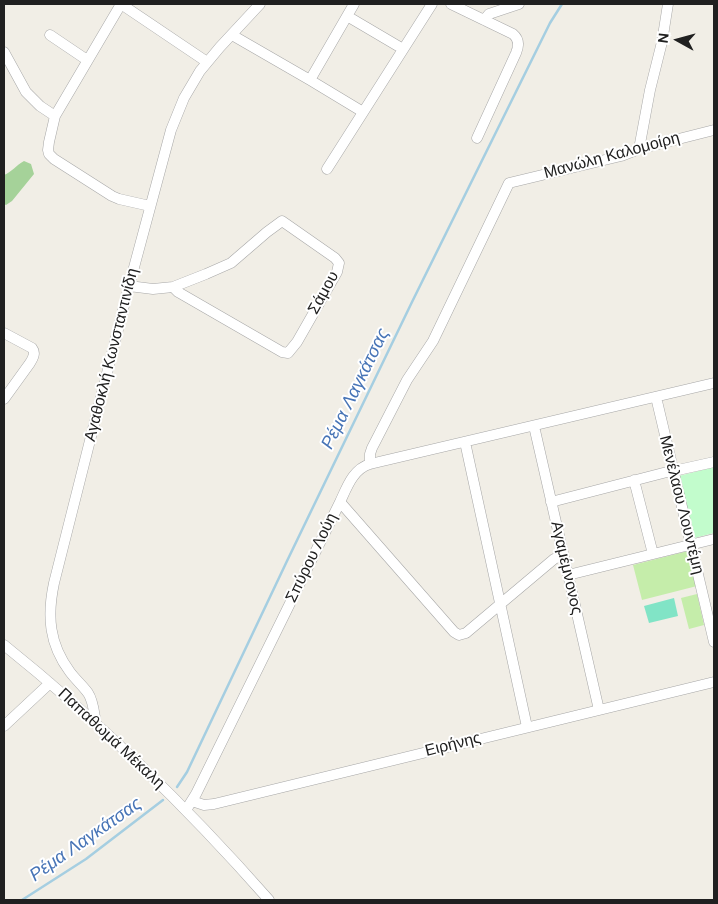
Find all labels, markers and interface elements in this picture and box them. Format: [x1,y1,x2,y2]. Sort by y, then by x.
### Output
north arrow [653,15,703,65]
text: N [654,32,673,44]
street label: Μανώλη Καλομοίρη [542,129,682,183]
street label: Αγαθοκλή Κωνσταντινίδη [81,266,143,444]
street label: Σάμου [304,268,344,318]
water label: Ρέμα Λαγκάτσας [317,325,395,453]
street label: Μενέλαου Λουντέμη [654,434,708,576]
street label: Σπύρου Λούη [282,510,342,606]
street label: Αγαμέμνονoς [546,519,586,617]
street label: Παπαθωμά Μέκαλη [54,685,168,793]
street label: Ειρήνης [423,729,483,761]
water label: Ρέμα Λαγκάτσας [26,793,146,887]

